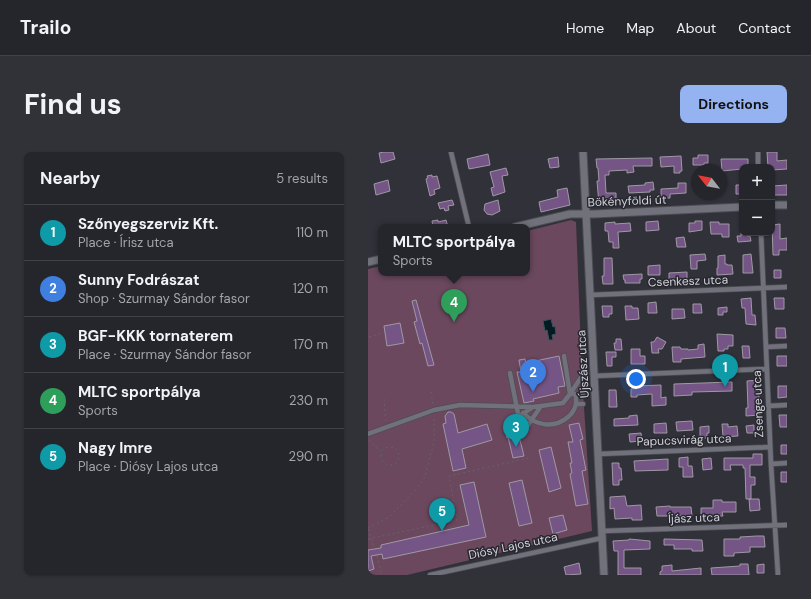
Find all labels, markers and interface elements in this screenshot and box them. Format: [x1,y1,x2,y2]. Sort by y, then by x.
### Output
text: Trailo [20,15,71,40]
text: Home [566,19,604,37]
text: Map [626,19,654,37]
text: About [676,19,716,37]
text: Contact [738,19,791,37]
button: Directions [680,85,787,123]
text: Find us [24,86,122,123]
north arrow [691,164,727,200]
map controls [739,164,775,236]
button: + [739,164,775,200]
text: Nearby [40,167,100,189]
text: 5 results [276,170,328,187]
street label: Bökényföldi út [587,192,667,210]
button: − [739,200,775,236]
text: Szőnyegszerviz Kft. [78,214,218,234]
text: 1 [51,224,55,241]
text: 110 m [296,224,328,241]
popup [378,224,530,276]
text: MLTC sportpálya [393,232,515,252]
text: Place · Írisz utca [78,234,174,251]
text: Sports [393,252,433,269]
text: Sunny Fodrászat [78,270,200,290]
street label: Csenkesz utca [648,272,728,290]
text: 2 [49,280,57,297]
text: 120 m [293,280,328,297]
pin: 4 [441,289,467,322]
text: Shop · Szurmay Sándor fasor [78,290,250,307]
text: BGF-KKK tornaterem [78,326,233,346]
street label: Újszász utca [573,329,593,399]
text: 3 [49,336,57,353]
text: 170 m [293,336,328,353]
text: Place · Szurmay Sándor fasor [78,346,251,363]
pin: 1 [712,354,738,387]
pin: 2 [520,359,546,392]
your location [626,369,646,389]
street label: Zsenge utca [749,370,767,438]
text: MLTC sportpálya [78,382,201,402]
text: 4 [49,392,57,409]
text: 230 m [289,392,328,409]
text: Sports [78,402,118,419]
pin: 3 [503,414,529,447]
street label: Papucsvirág utca [636,430,732,450]
text: Nagy Imre [78,438,153,458]
text: 5 [49,448,57,465]
text: 290 m [289,448,328,465]
text: Place · Diósy Lajos utca [78,458,218,475]
pin: 5 [429,498,455,531]
street label: Íjász utca [668,509,720,527]
street label: Diósy Lajos utca [467,529,559,563]

